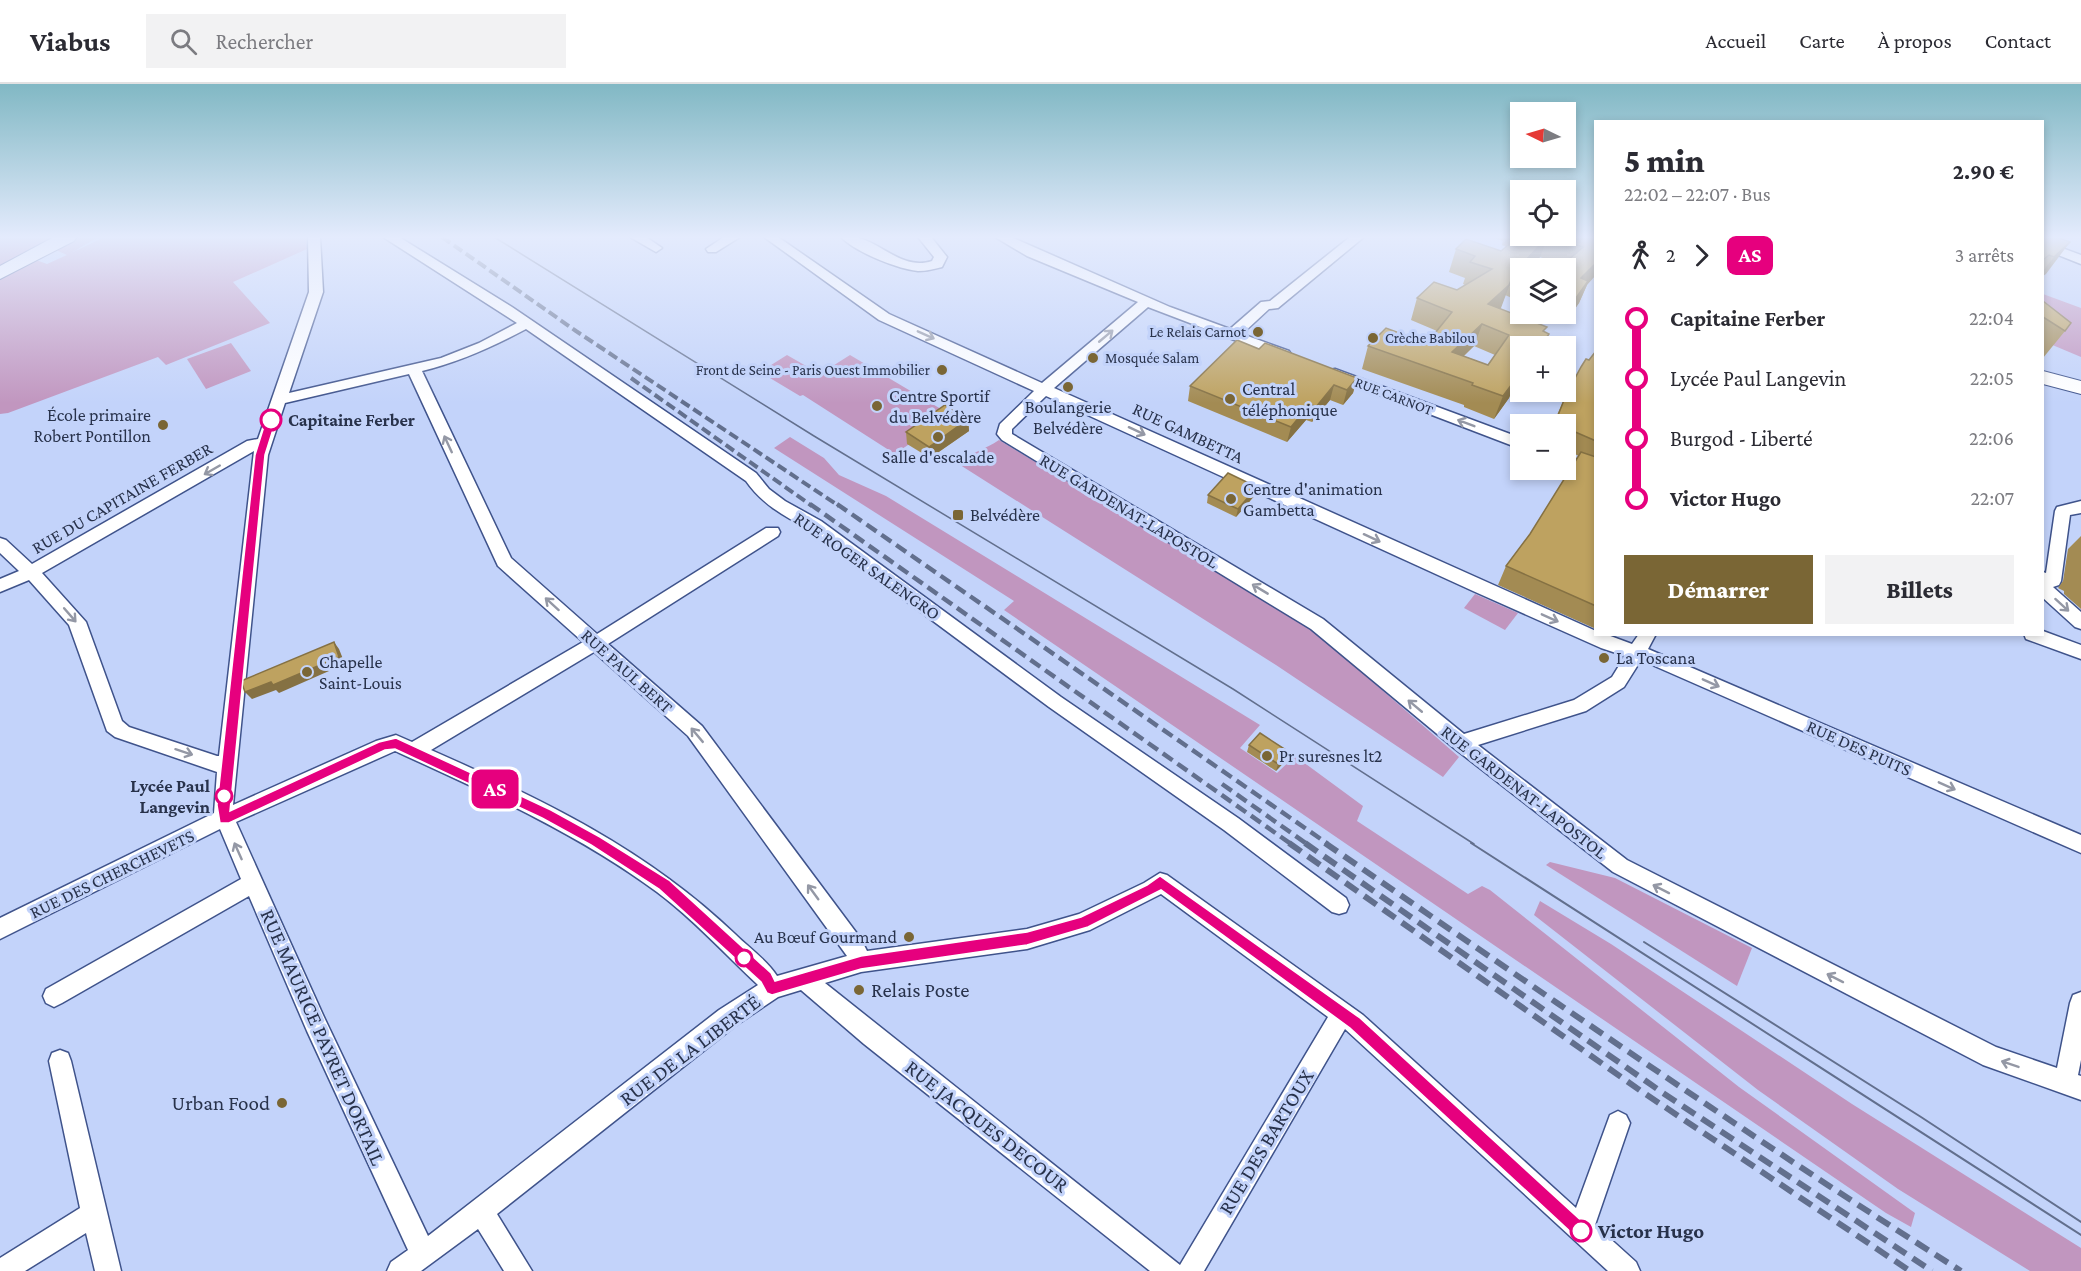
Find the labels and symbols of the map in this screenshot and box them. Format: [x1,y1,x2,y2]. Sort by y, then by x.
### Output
north arrow [1510,102,1576,168]
place label: Le Relais Carnot [1149,324,1247,340]
marker: Le Relais Carnot [1251,325,1265,339]
one-way arrow [916,330,934,341]
one-way arrow [1098,330,1114,343]
place label: Crèche Babilou [1385,330,1475,346]
marker: Crèche Babilou [1366,331,1380,345]
place label: Mosquée Salam [1105,350,1199,367]
marker: Mosquée Salam [1086,351,1100,365]
place label: Front de Seine - Paris Ouest Immobilier [696,362,931,378]
marker: Front de Seine - Paris Ouest Immobilier [935,363,949,377]
street label: RUE CARNOT [1353,374,1435,418]
place label: Central téléphonique [1242,379,1338,420]
marker: Boulangerie Belvédère [1061,380,1075,394]
place label: Centre Sportif du Belvédère [889,386,991,427]
marker: Central téléphonique [1223,392,1237,406]
place label: Boulangerie Belvédère [1025,397,1111,438]
marker: Centre Sportif du Belvédère [870,399,884,413]
street label: RUE GAMBETTA [1129,399,1247,468]
place label: École primaire Robert Pontillon [33,405,151,446]
marker: Capitaine Ferber [260,409,282,431]
place label: Capitaine Ferber [288,410,415,430]
one-way arrow [1457,417,1476,428]
marker: École primaire Robert Pontillon [156,418,170,432]
one-way arrow [1128,425,1146,437]
marker: Salle d'escalade [931,430,945,444]
one-way arrow [442,435,454,453]
street label: RUE DU CAPITAINE FERBER [28,438,217,558]
place label: Salle d'escalade [882,447,994,467]
street label: RUE GARDENAT-LAPOSTOL [1036,450,1222,572]
one-way arrow [204,464,221,476]
place label: Centre d'animation Gambetta [1243,479,1383,520]
marker: Centre d'animation Gambetta [1224,492,1238,506]
place label: Belvédère [970,505,1040,525]
street label: RUE ROGER SALENGRO [790,508,944,624]
marker: Belvédère [951,508,965,522]
one-way arrow [1362,533,1380,545]
one-way arrow [1252,583,1269,595]
one-way arrow [545,597,560,611]
one-way arrow [2054,598,2069,612]
one-way arrow [63,608,77,623]
one-way arrow [1540,613,1558,624]
street label: RUE PAUL BERT [577,625,677,717]
place label: La Toscana [1616,648,1696,668]
marker: La Toscana [1597,651,1611,665]
place label: Chapelle Saint-Louis [319,652,402,693]
marker: Chapelle Saint-Louis [300,665,314,679]
one-way arrow [1701,677,1719,689]
one-way arrow [1407,699,1423,712]
street label: RUE DES PUITS [1804,716,1914,780]
street label: RUE GARDENAT-LAPOSTOL [1437,721,1611,863]
one-way arrow [690,728,704,743]
place label: Pr suresnes lt2 [1279,746,1382,766]
one-way arrow [174,747,193,758]
marker: Pr suresnes lt2 [1260,749,1274,763]
line badge: AS [468,770,522,808]
place label: Lycée Paul Langevin [130,776,211,817]
one-way arrow [1938,781,1956,792]
marker: Lycée Paul Langevin [215,787,233,805]
street label: RUE DES CHERCHEVETS [27,825,197,923]
one-way arrow [232,842,244,860]
one-way arrow [1653,883,1671,894]
one-way arrow [807,884,819,900]
street label: RUE MAURICE PAYRET DORTAIL [256,905,391,1169]
place label: Au Bœuf Gourmand [754,927,898,947]
marker: Au Bœuf Gourmand [902,930,916,944]
unlabelled marker [735,949,753,967]
one-way arrow [1827,972,1844,984]
place label: Relais Poste [871,978,969,1002]
marker: Relais Poste [852,983,866,997]
street label: RUE DE LA LIBERTÉ [615,989,765,1111]
street label: RUE JACQUES DECOUR [901,1055,1074,1197]
one-way arrow [2001,1057,2020,1068]
street label: RUE DES BARTOUX [1213,1065,1319,1219]
place label: Urban Food [172,1091,270,1115]
marker: Urban Food [275,1096,289,1110]
place label: Victor Hugo [1597,1219,1704,1243]
marker: Victor Hugo [1570,1220,1592,1242]

